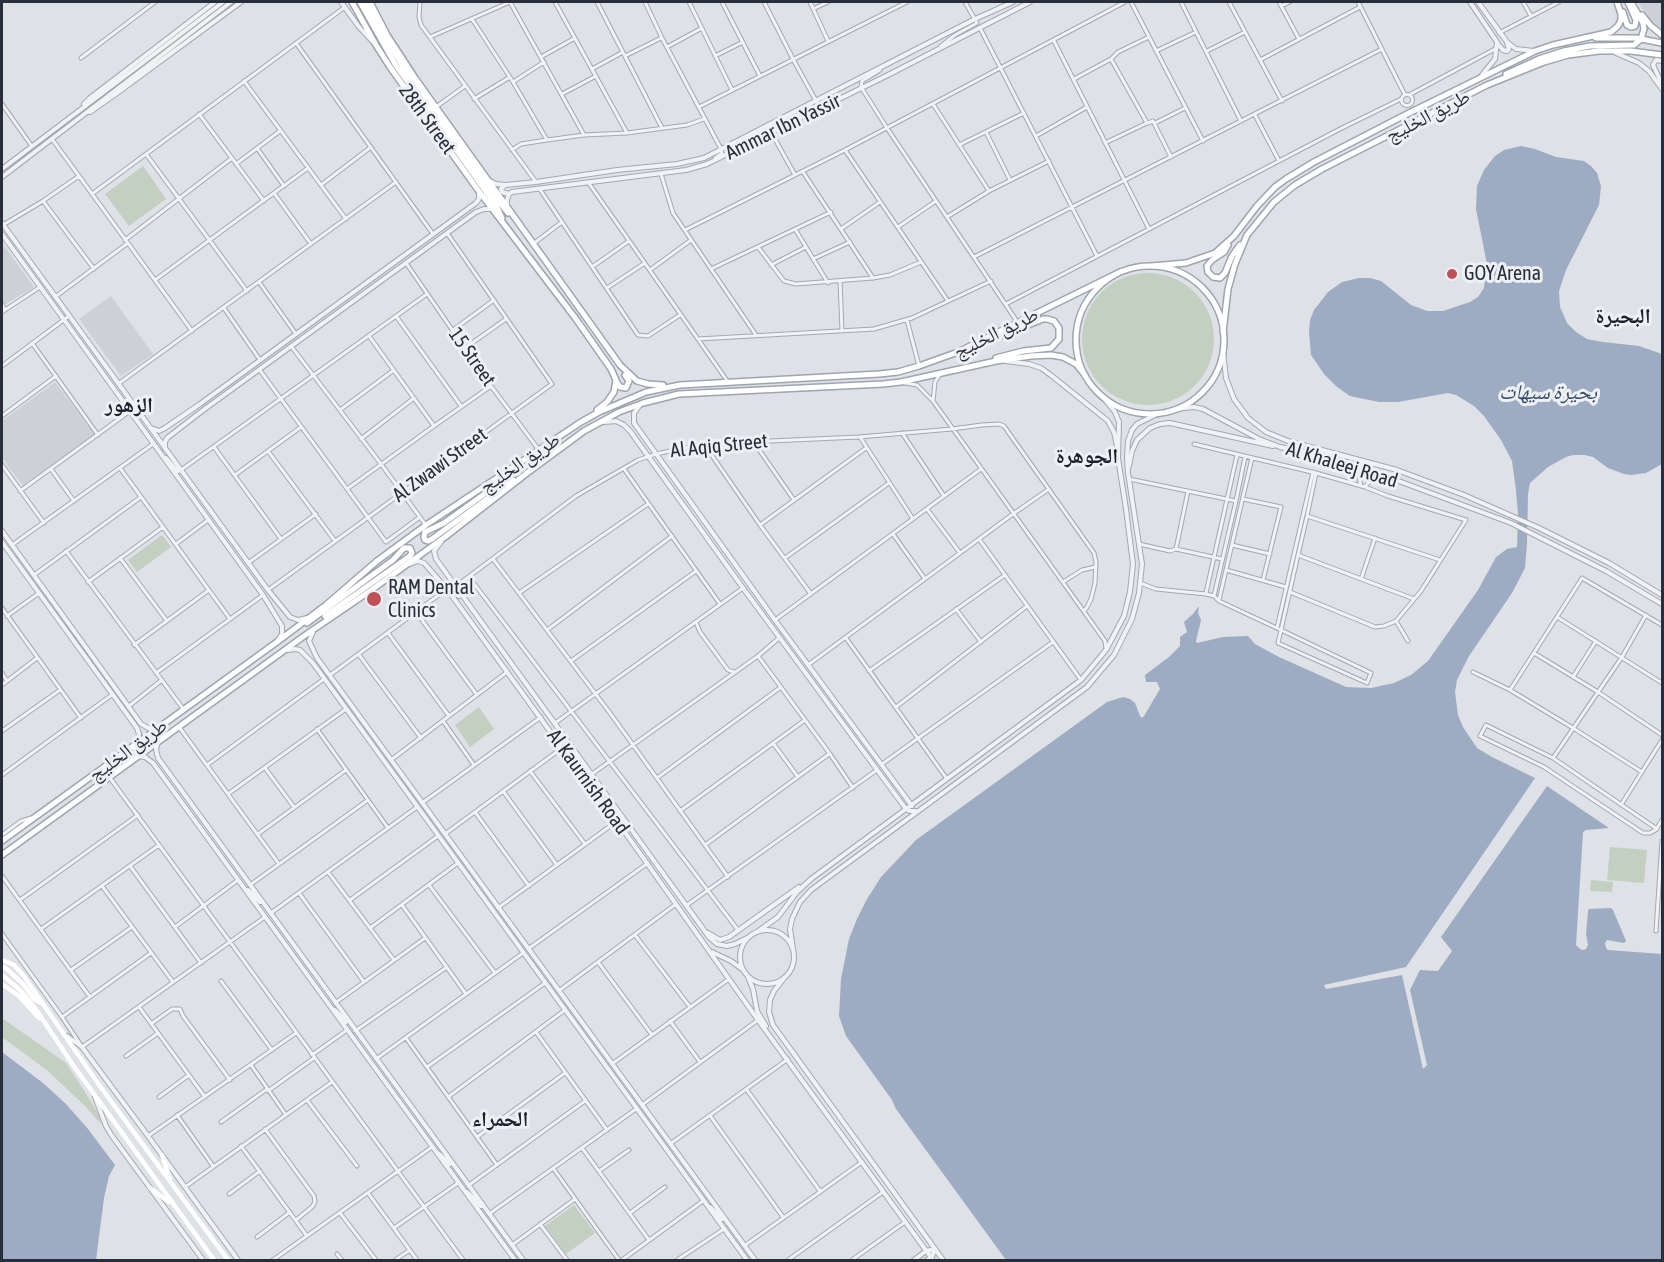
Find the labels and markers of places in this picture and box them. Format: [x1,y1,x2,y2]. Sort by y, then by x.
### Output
place label: GOY Arena [1464,262,1541,286]
marker: GOY Arena [1445,267,1459,281]
place label: RAM Dental Clinics [388,576,474,623]
marker: RAM Dental Clinics [365,590,383,608]

